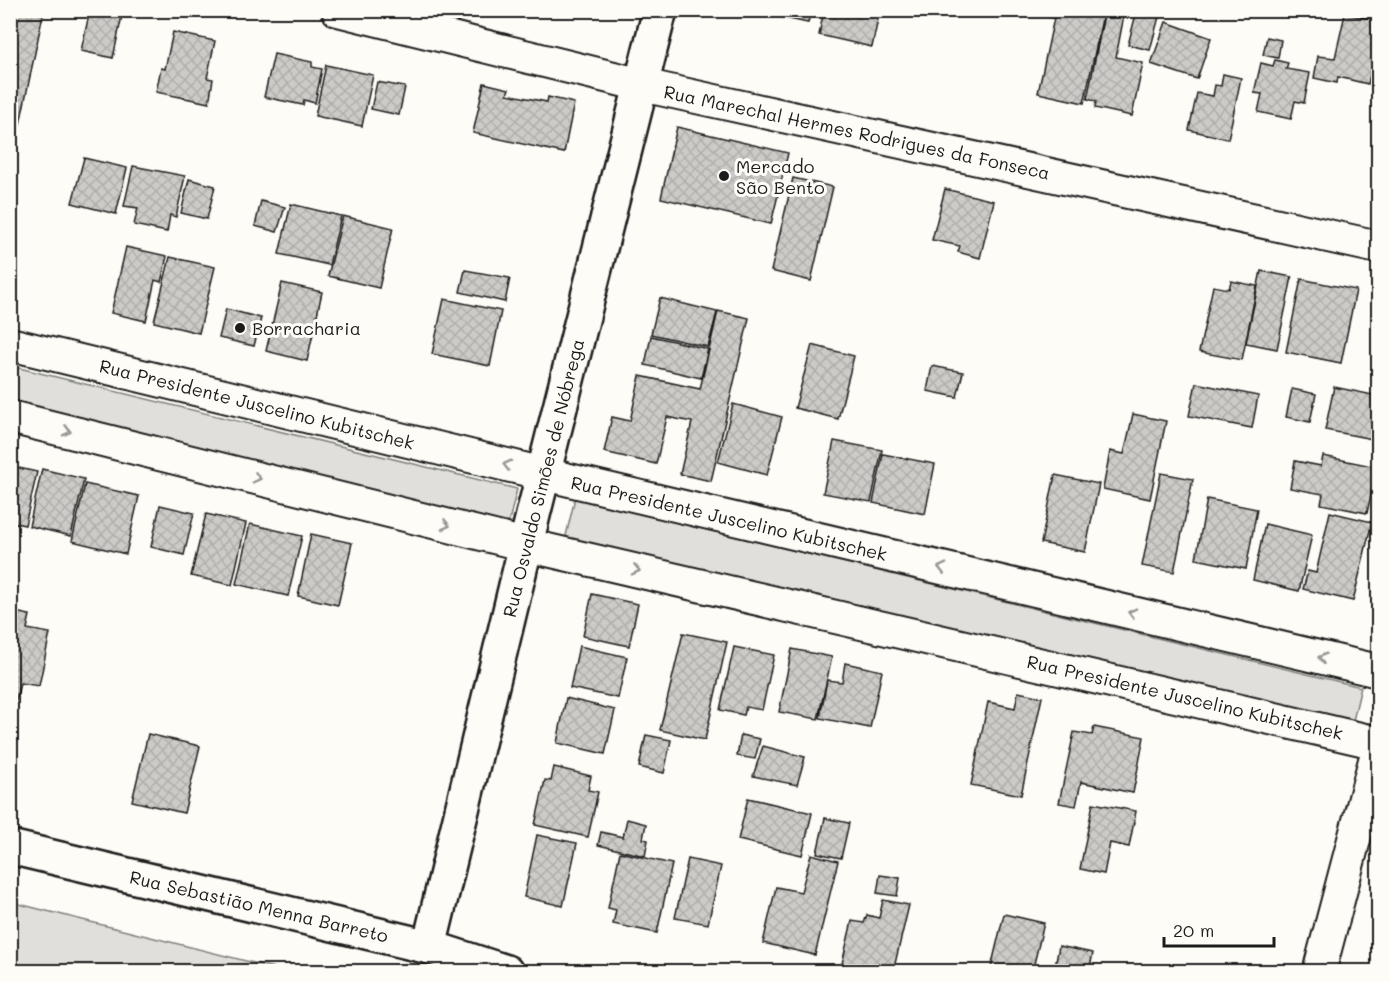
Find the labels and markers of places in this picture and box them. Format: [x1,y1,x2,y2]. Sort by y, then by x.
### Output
place label: Mercado São Bento [736,154,825,199]
marker: Mercado São Bento [717,169,731,183]
place label: Borracharia [252,316,361,340]
marker: Borracharia [233,321,247,335]

